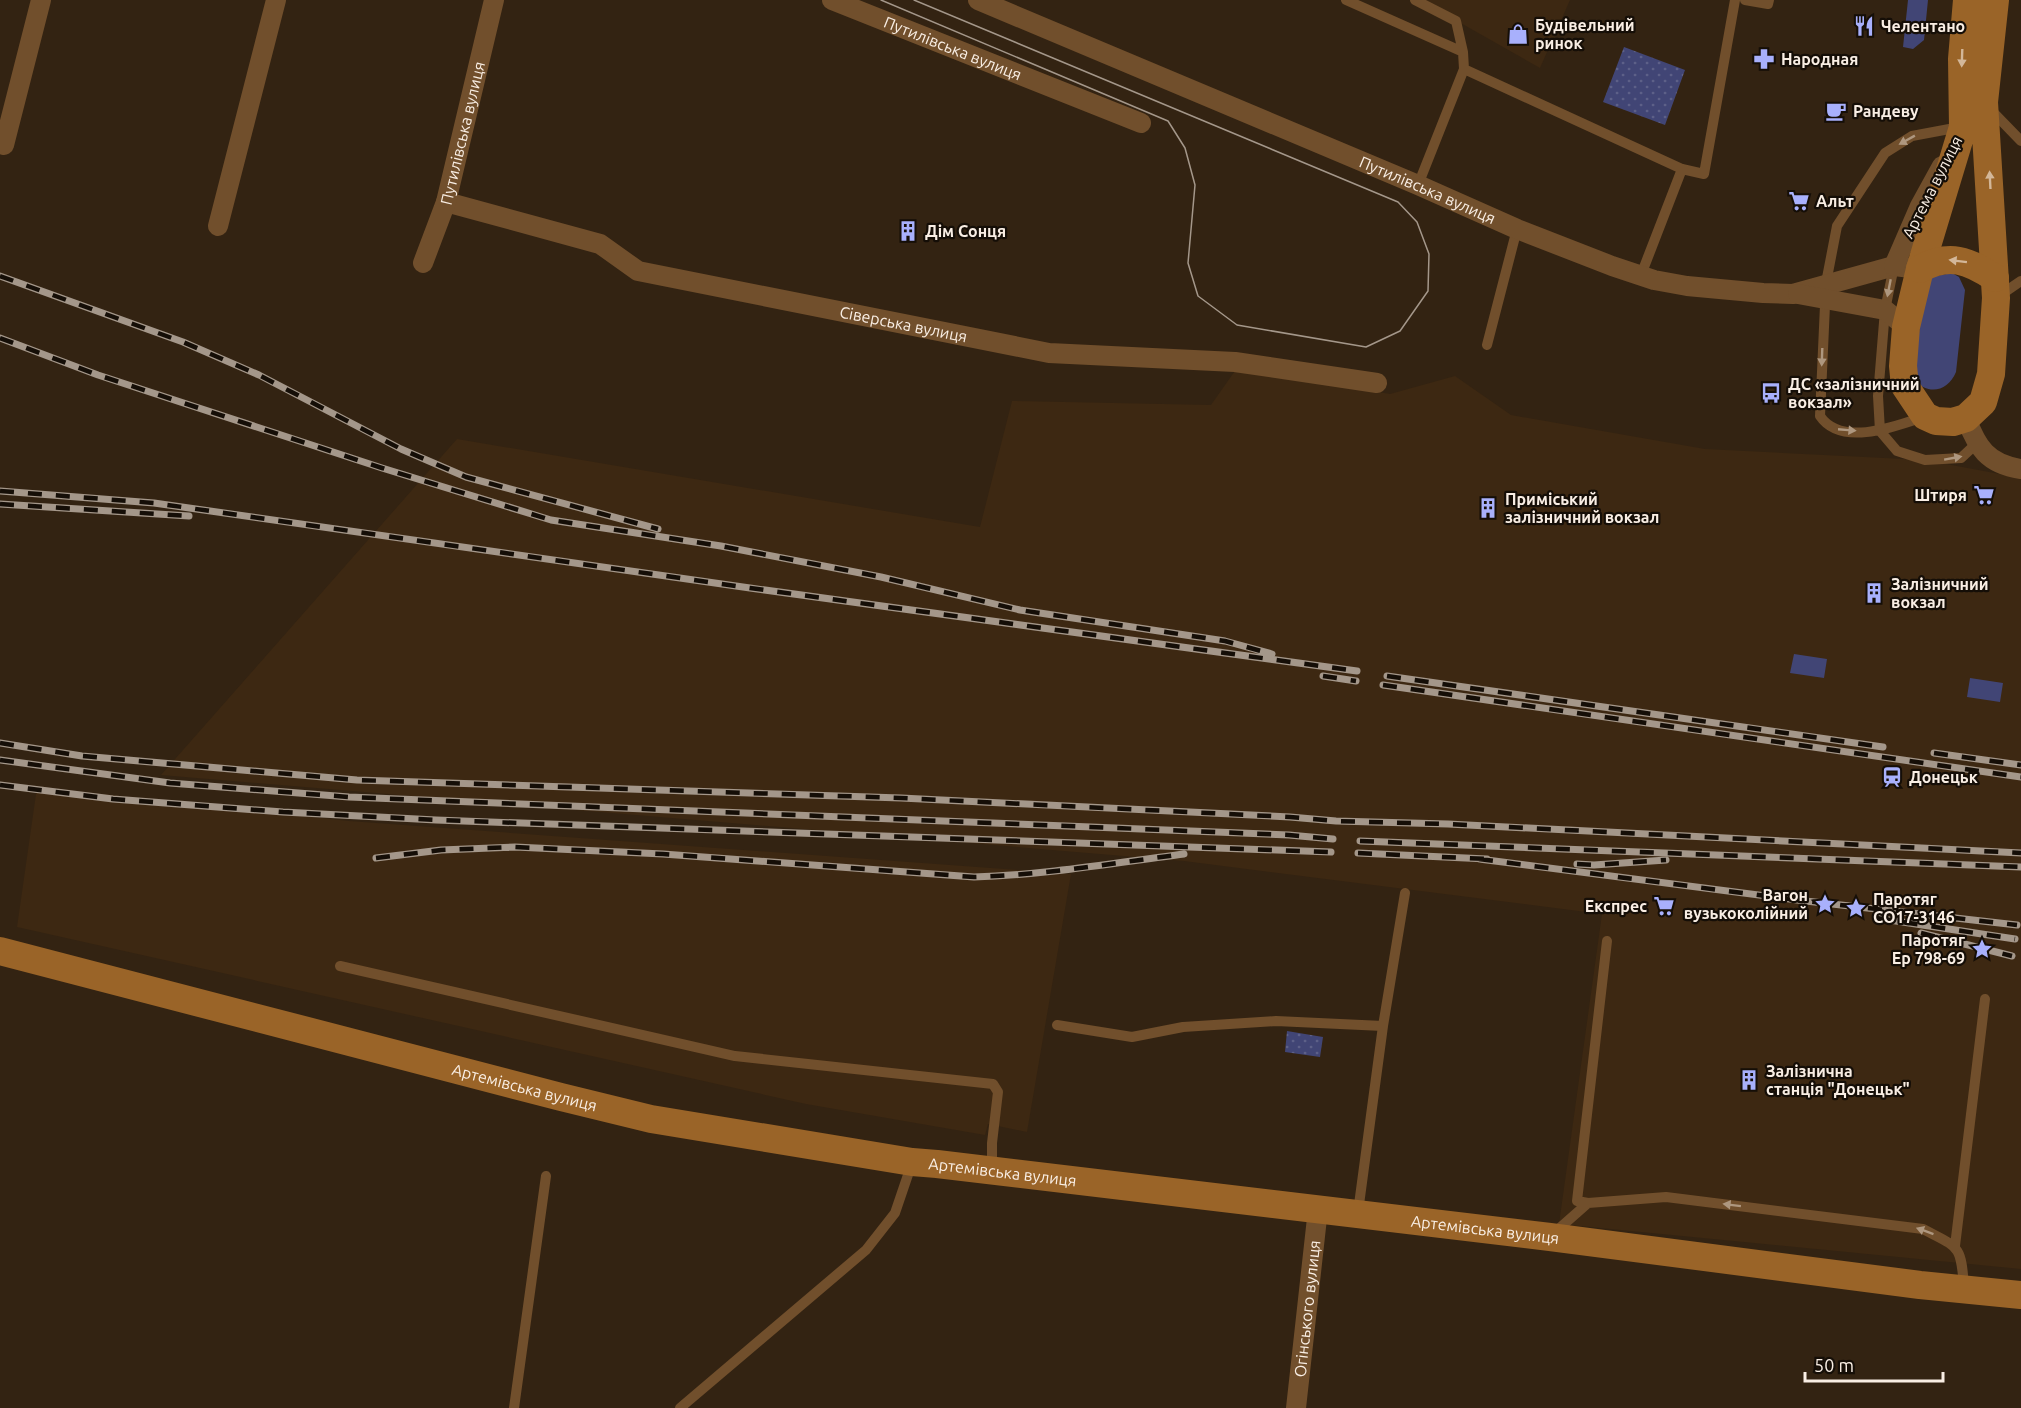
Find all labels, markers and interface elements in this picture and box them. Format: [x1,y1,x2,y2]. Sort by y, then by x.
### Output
street label: Путилівська вулиця [881,13,1024,84]
restaurant icon: Челентано [1852,14,1876,38]
place label: Будівельний ринок [1535,16,1635,52]
place label: Челентано [1881,17,1965,35]
shop icon: Будівельний ринок [1506,22,1530,46]
pharmacy icon: Народная [1752,47,1776,71]
one-way arrow [1958,49,1967,68]
place label: Народная [1781,50,1858,68]
street label: Путилівська вулиця [437,60,488,207]
cafe icon: Рандеву [1824,99,1848,123]
place label: Рандеву [1853,102,1919,120]
street label: Артема вулиця [1899,133,1965,241]
one-way arrow [1898,135,1915,145]
street label: Путилівська вулиця [1357,152,1498,227]
one-way arrow [1985,170,1994,189]
supermarket icon: Альт [1787,189,1811,213]
place label: Альт [1816,192,1854,210]
building icon: Дім Сонця [896,219,920,243]
place label: Дім Сонця [925,222,1006,240]
one-way arrow [1949,257,1968,266]
one-way arrow [1884,279,1893,298]
street label: Сіверська вулиця [838,302,969,345]
one-way arrow [1818,347,1827,366]
place label: ДС «залізничний вокзал» [1788,375,1920,411]
bus stop icon: ДС «залізничний вокзал» [1759,381,1783,405]
one-way arrow [1838,425,1857,435]
one-way arrow [1944,453,1963,462]
supermarket icon: Штиря [1972,483,1996,507]
place label: Штиря [1914,486,1967,504]
place label: Приміський залізничний вокзал [1505,490,1659,526]
building icon: Приміський залізничний вокзал [1476,496,1500,520]
place label: Залізничний вокзал [1891,575,1989,611]
building icon: Залізничний вокзал [1862,581,1886,605]
station icon: Донецьк [1880,765,1904,789]
place label: Донецьк [1909,768,1978,786]
place label: Вагон вузькоколійний [1684,886,1808,922]
place label: Паротяг СО17-3146 [1873,890,1955,926]
place icon: Вагон вузькоколійний [1813,892,1837,916]
supermarket icon: Експрес [1652,894,1676,918]
place icon: Паротяг СО17-3146 [1844,896,1868,920]
place label: Експрес [1585,897,1647,915]
place label: Паротяг Ер 798-69 [1892,931,1965,967]
place icon: Паротяг Ер 798-69 [1970,937,1994,961]
street label: Артемівська вулиця [450,1060,599,1114]
place label: Залізнична станція "Донецьк" [1766,1062,1910,1098]
building icon: Залізнична станція "Донецьк" [1737,1068,1761,1092]
street label: Артемівська вулиця [928,1154,1078,1190]
one-way arrow [1722,1201,1741,1210]
street label: Артемівська вулиця [1410,1212,1560,1247]
one-way arrow [1915,1226,1933,1236]
street label: Огінського вулиця [1290,1239,1324,1378]
scale bar [1805,1345,1943,1383]
text: 50 m [1814,1355,1854,1375]

